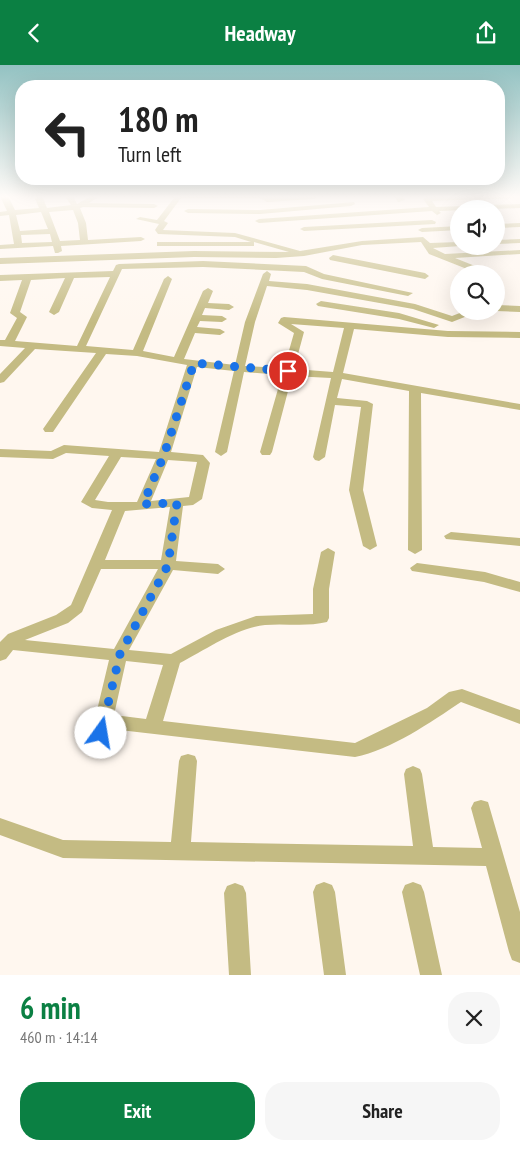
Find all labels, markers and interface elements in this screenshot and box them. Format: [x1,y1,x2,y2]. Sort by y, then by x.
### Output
icon: back [20,19,48,47]
text: Headway [224,19,296,47]
icon: share [472,19,500,47]
text: 180 m [118,96,199,142]
icon: left [35,100,100,165]
text: Turn left [118,140,182,168]
map controls [450,200,505,320]
button: sound [450,200,505,255]
button: search [450,265,505,320]
pin [267,350,309,392]
icon: arrive [274,357,302,385]
position arrow [74,706,126,758]
text: 6 min [20,988,81,1027]
button: close [448,992,500,1044]
text: 460 m · 14:14 [20,1027,98,1047]
button: Exit [20,1082,255,1140]
button: Share [265,1082,500,1140]

